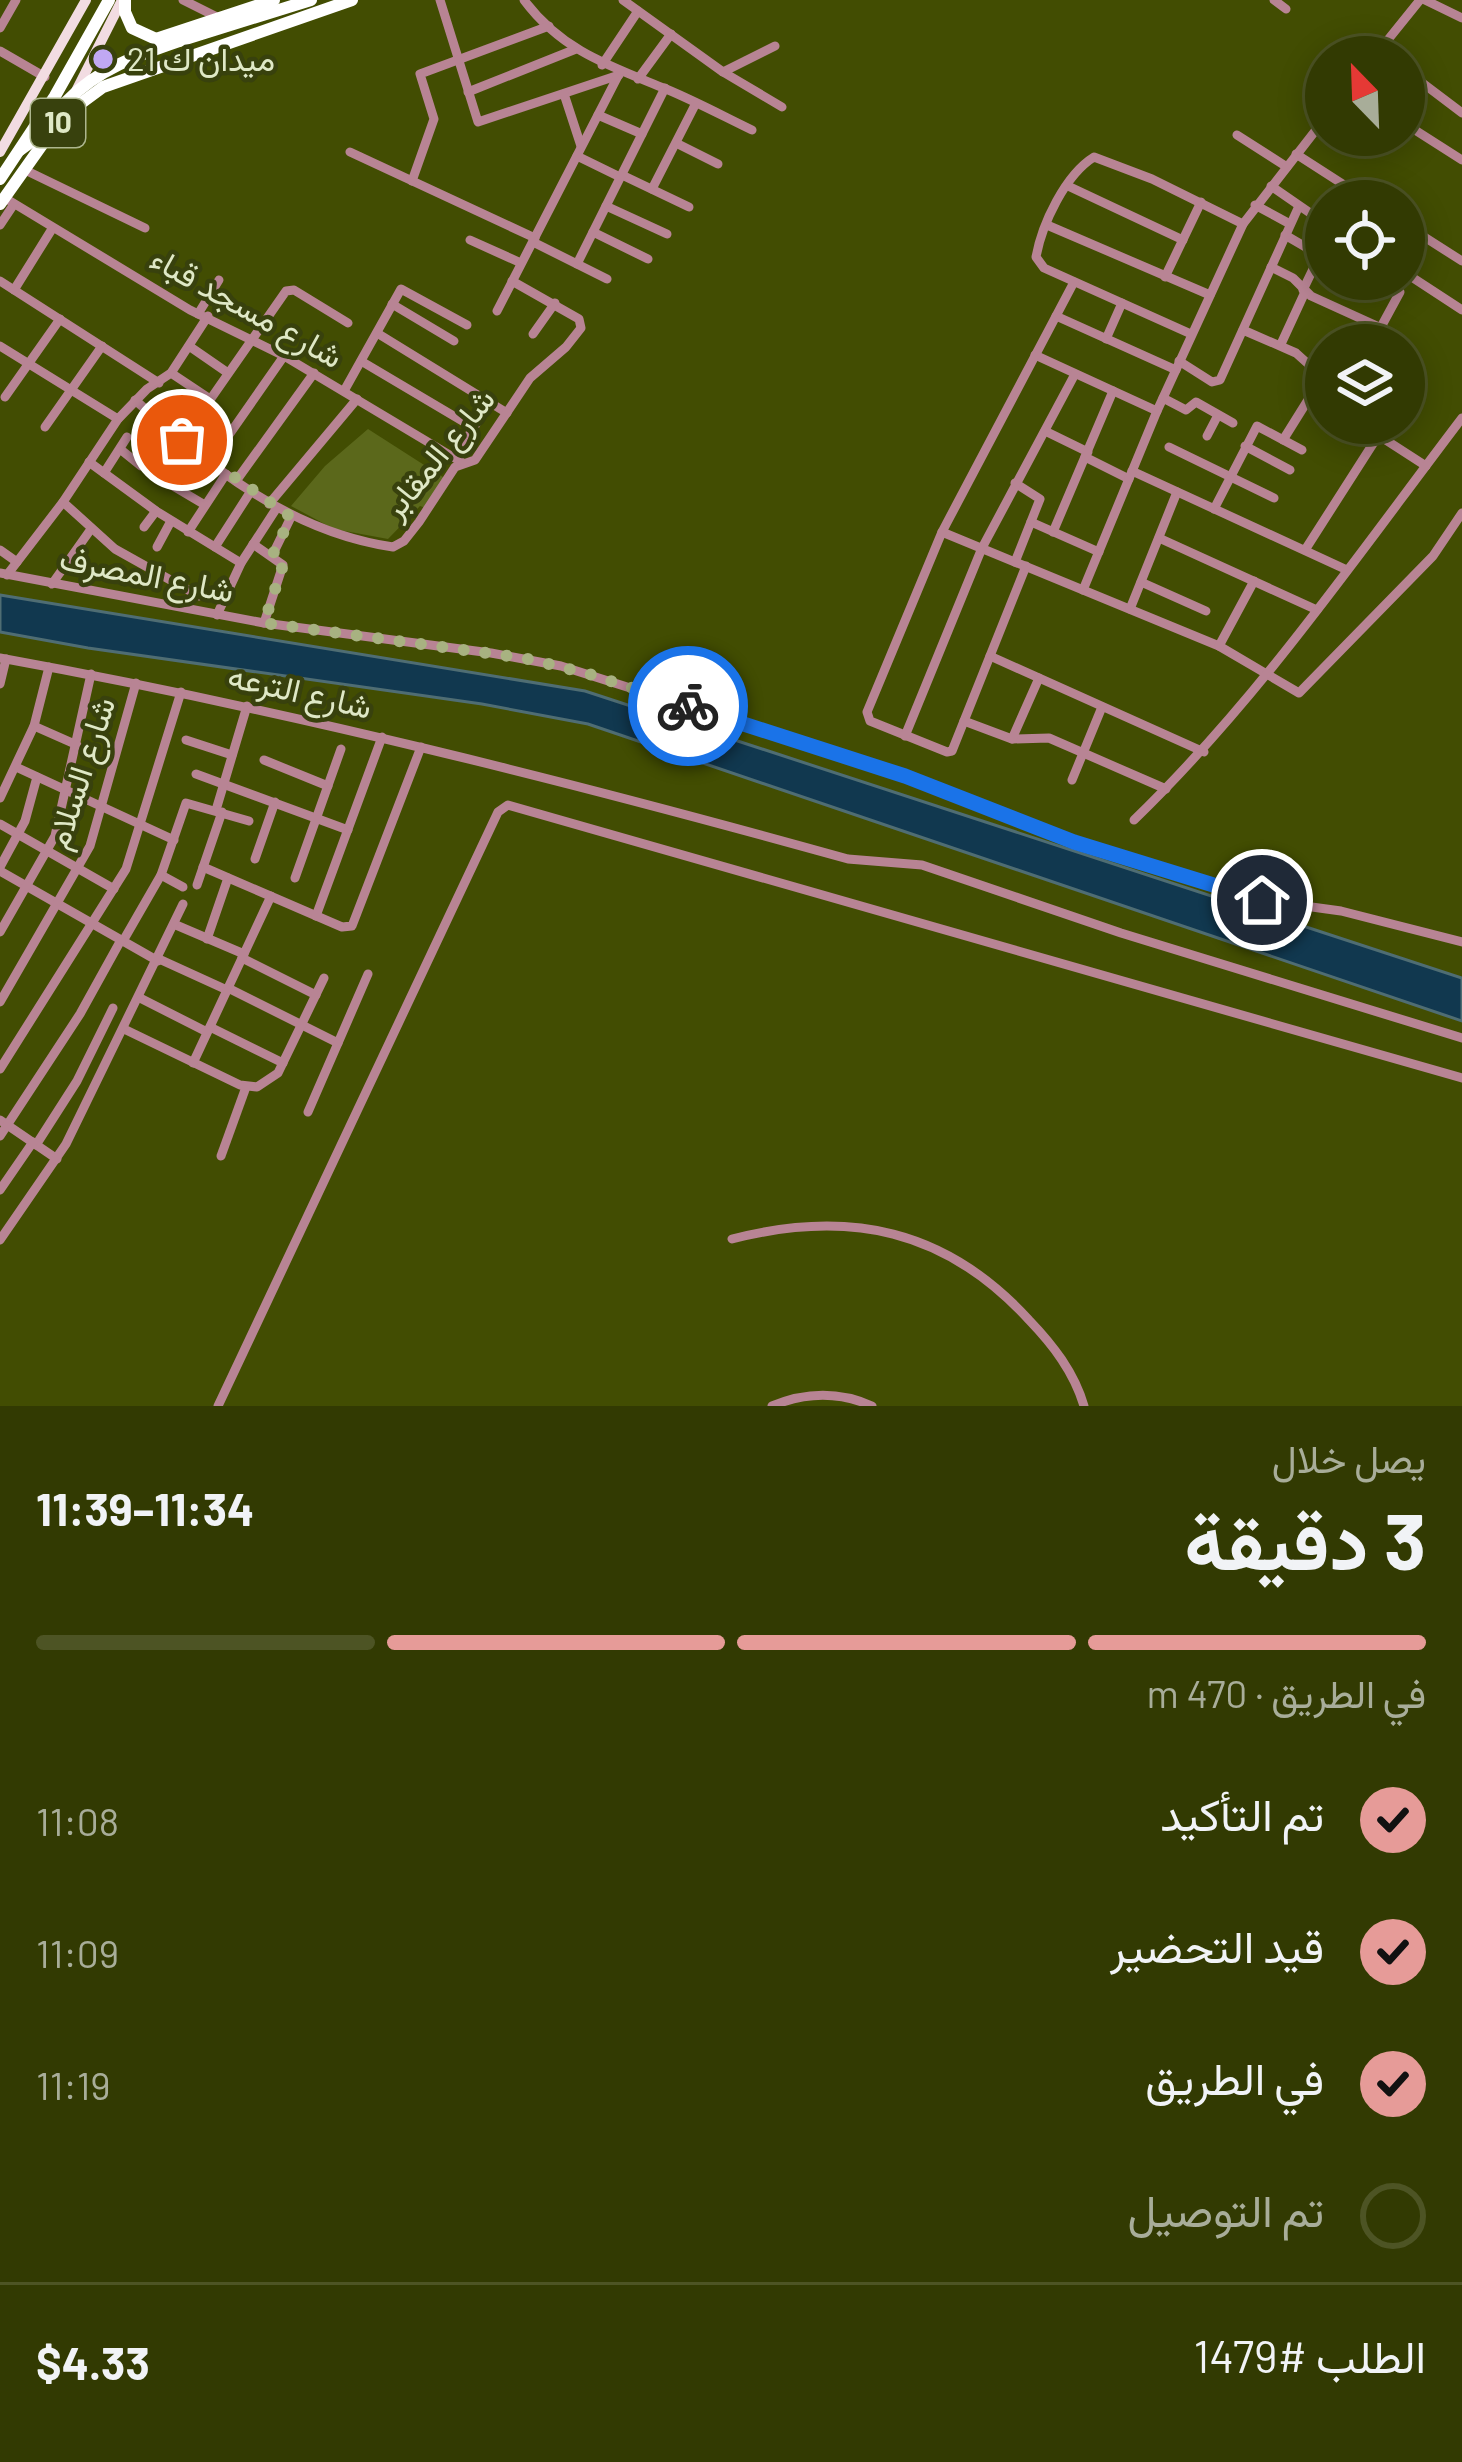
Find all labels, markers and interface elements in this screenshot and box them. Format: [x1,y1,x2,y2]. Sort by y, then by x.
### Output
north arrow [1305,36,1425,156]
map controls [1305,36,1425,444]
place label: ميدان ك 21 [127,38,275,79]
marker: ميدان ك 21 [90,46,116,72]
road number: 10 [31,99,85,147]
button: locate [1305,180,1425,300]
street label: شارع مسجد قباء [142,237,351,379]
button: layers [1305,324,1425,444]
street label: شارع المقابر [372,379,505,529]
pin [131,389,233,491]
icon: bag [149,407,215,473]
street label: شارع المصرف [56,537,238,613]
courier [628,646,748,766]
street label: شارع الترعه [223,654,376,730]
icon: bike [655,673,721,739]
street label: شارع السلام [36,692,126,855]
pin [1211,849,1313,951]
icon: home [1229,867,1295,933]
text: يصل خلال [1272,1434,1426,1481]
text: 11:34–11:39 [36,1481,254,1535]
text: 3 دقيقة [1184,1492,1426,1586]
text: في الطريق · 470 m [1147,1669,1426,1716]
text: تم التأكيد [1160,1786,1324,1840]
icon: check [1360,1787,1426,1853]
text: 11:08 [36,1797,119,1844]
text: قيد التحضير [1110,1918,1324,1972]
icon: check [1360,1919,1426,1985]
text: 11:09 [36,1929,119,1976]
text: في الطريق [1145,2050,1324,2104]
icon: check [1360,2051,1426,2117]
text: 11:19 [36,2061,111,2108]
text: تم التوصيل [1127,2182,1324,2236]
text: الطلب #1479 [1194,2328,1426,2382]
text: $4.33 [36,2335,150,2389]

